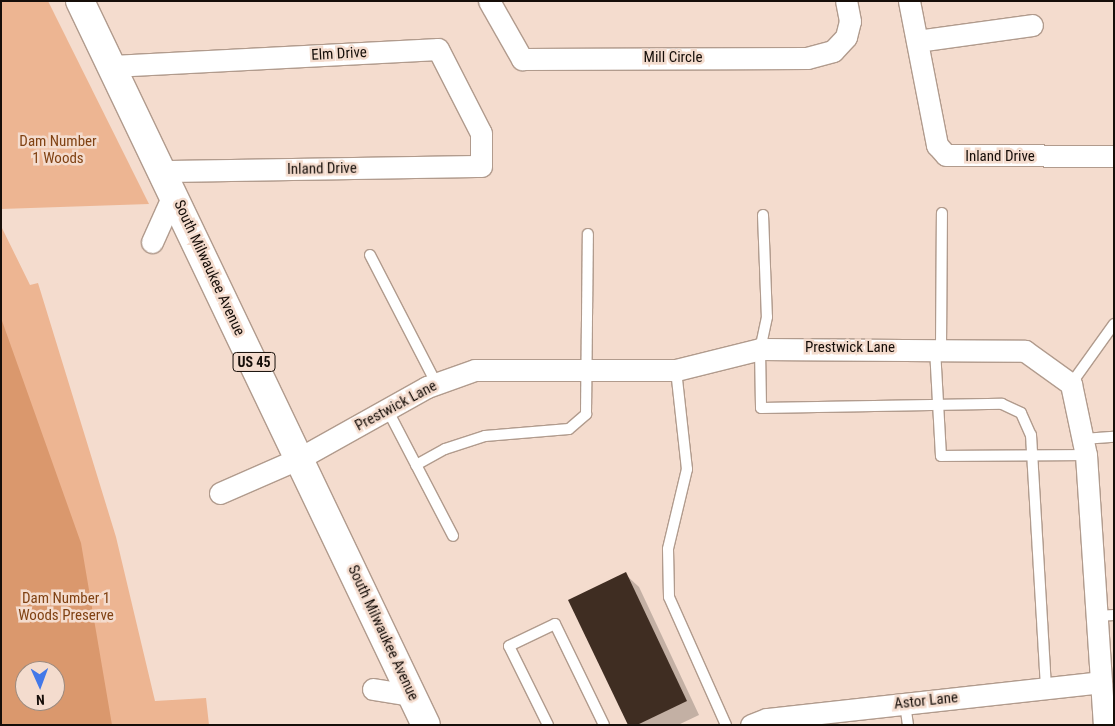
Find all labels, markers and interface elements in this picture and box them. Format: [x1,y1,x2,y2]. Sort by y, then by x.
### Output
street label: Elm Drive [311,44,367,64]
street label: Mill Circle [644,49,702,67]
park label: Dam Number 1 Woods [19,132,97,167]
street label: Inland Drive [965,148,1035,166]
street label: Inland Drive [287,159,357,179]
street label: South Milwaukee Avenue [170,197,248,339]
street label: Prestwick Lane [805,339,895,357]
road number: US 45 [232,351,276,374]
street label: Prestwick Lane [352,377,440,435]
street label: South Milwaukee Avenue [344,562,422,704]
park label: Dam Number 1 Woods Preserve [18,589,114,624]
north arrow [15,661,65,711]
street label: Astor Lane [893,689,959,713]
text: N [36,692,45,708]

